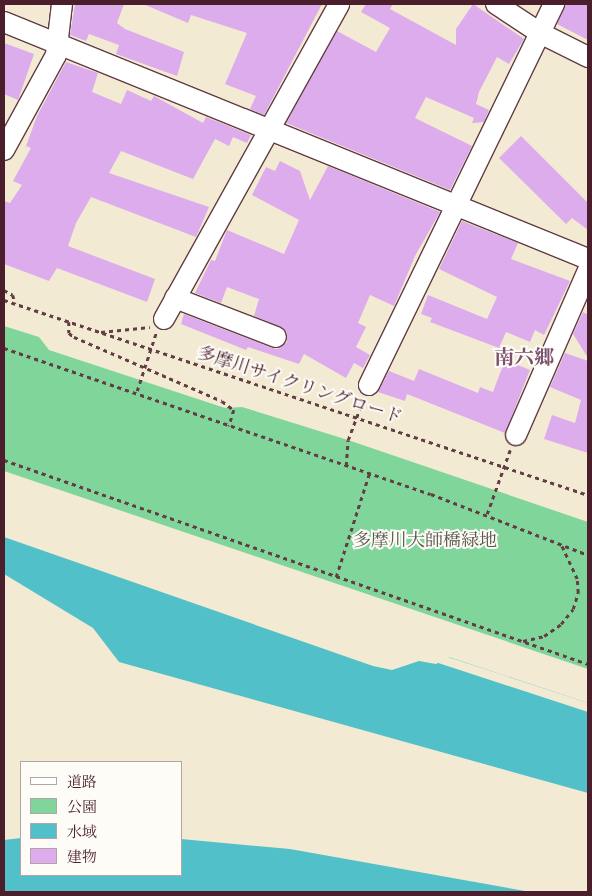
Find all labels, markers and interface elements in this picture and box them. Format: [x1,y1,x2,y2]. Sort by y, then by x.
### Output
street label: 多摩川サイクリングロード [194,341,406,429]
district label: 南六郷 [494,344,554,368]
park label: 多摩川大師橋緑地 [353,529,497,551]
legend [20,761,182,876]
text: 道路 [67,771,97,792]
text: 公園 [67,796,97,817]
text: 水域 [67,821,97,842]
text: 建物 [67,846,97,867]

